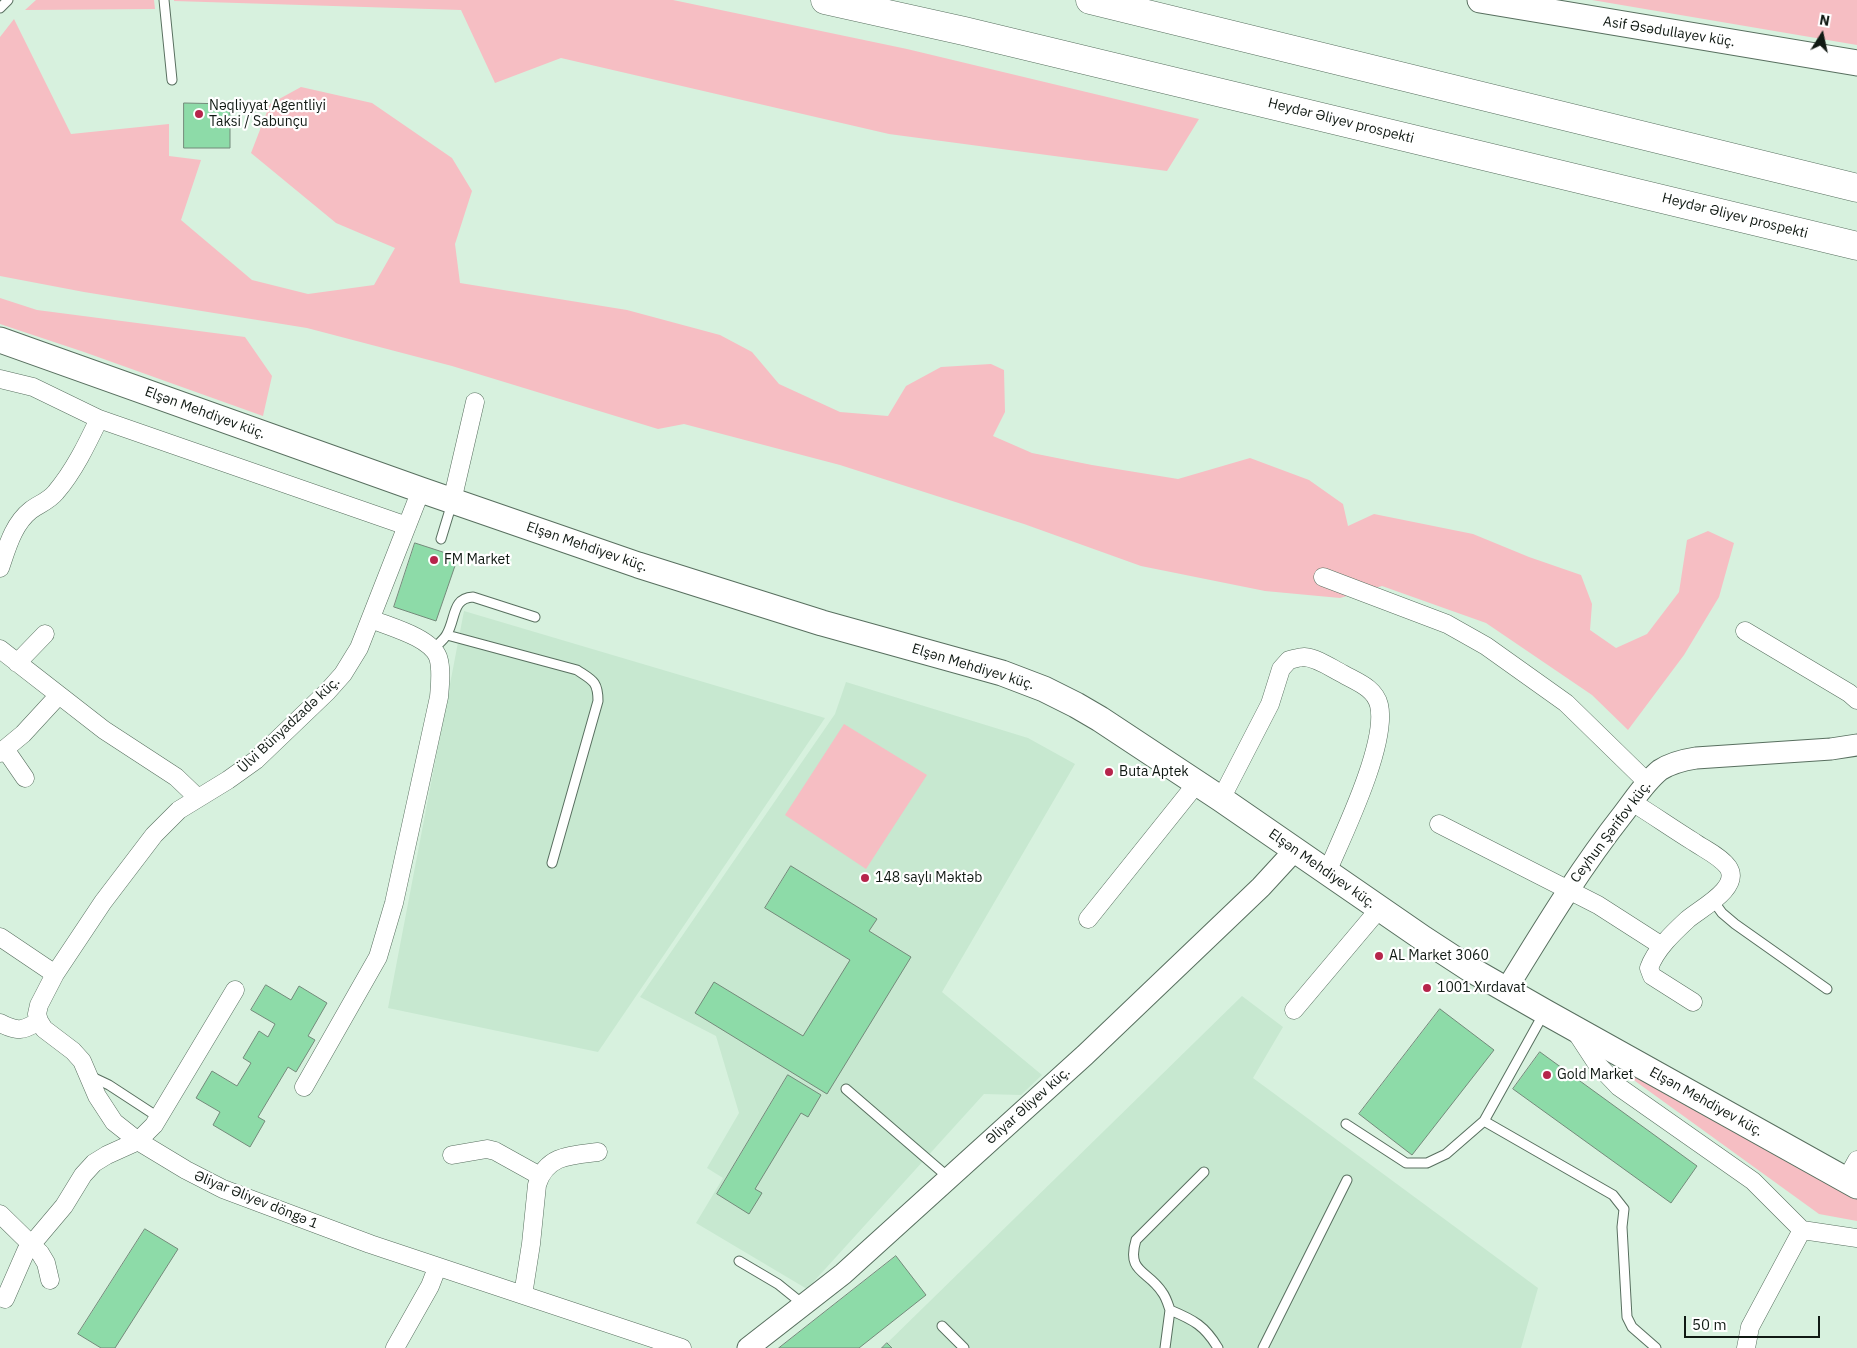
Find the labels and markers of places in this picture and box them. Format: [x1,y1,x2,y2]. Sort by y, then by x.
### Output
place label: Nəqliyyat Agentliyi Taksi / Sabunçu [209,98,326,130]
marker: Nəqliyyat Agentliyi Taksi / Sabunçu [193,108,205,120]
place label: FM Market [444,552,510,568]
marker: FM Market [428,554,440,566]
place label: Buta Aptek [1119,764,1189,780]
marker: Buta Aptek [1103,766,1115,778]
place label: 148 saylı Məktəb [875,870,982,886]
marker: 148 saylı Məktəb [859,872,871,884]
place label: AL Market 3060 [1389,948,1489,964]
marker: AL Market 3060 [1373,950,1385,962]
place label: 1001 Xırdavat [1437,980,1526,996]
marker: 1001 Xırdavat [1421,982,1433,994]
place label: Gold Market [1557,1067,1634,1083]
marker: Gold Market [1541,1069,1553,1081]

